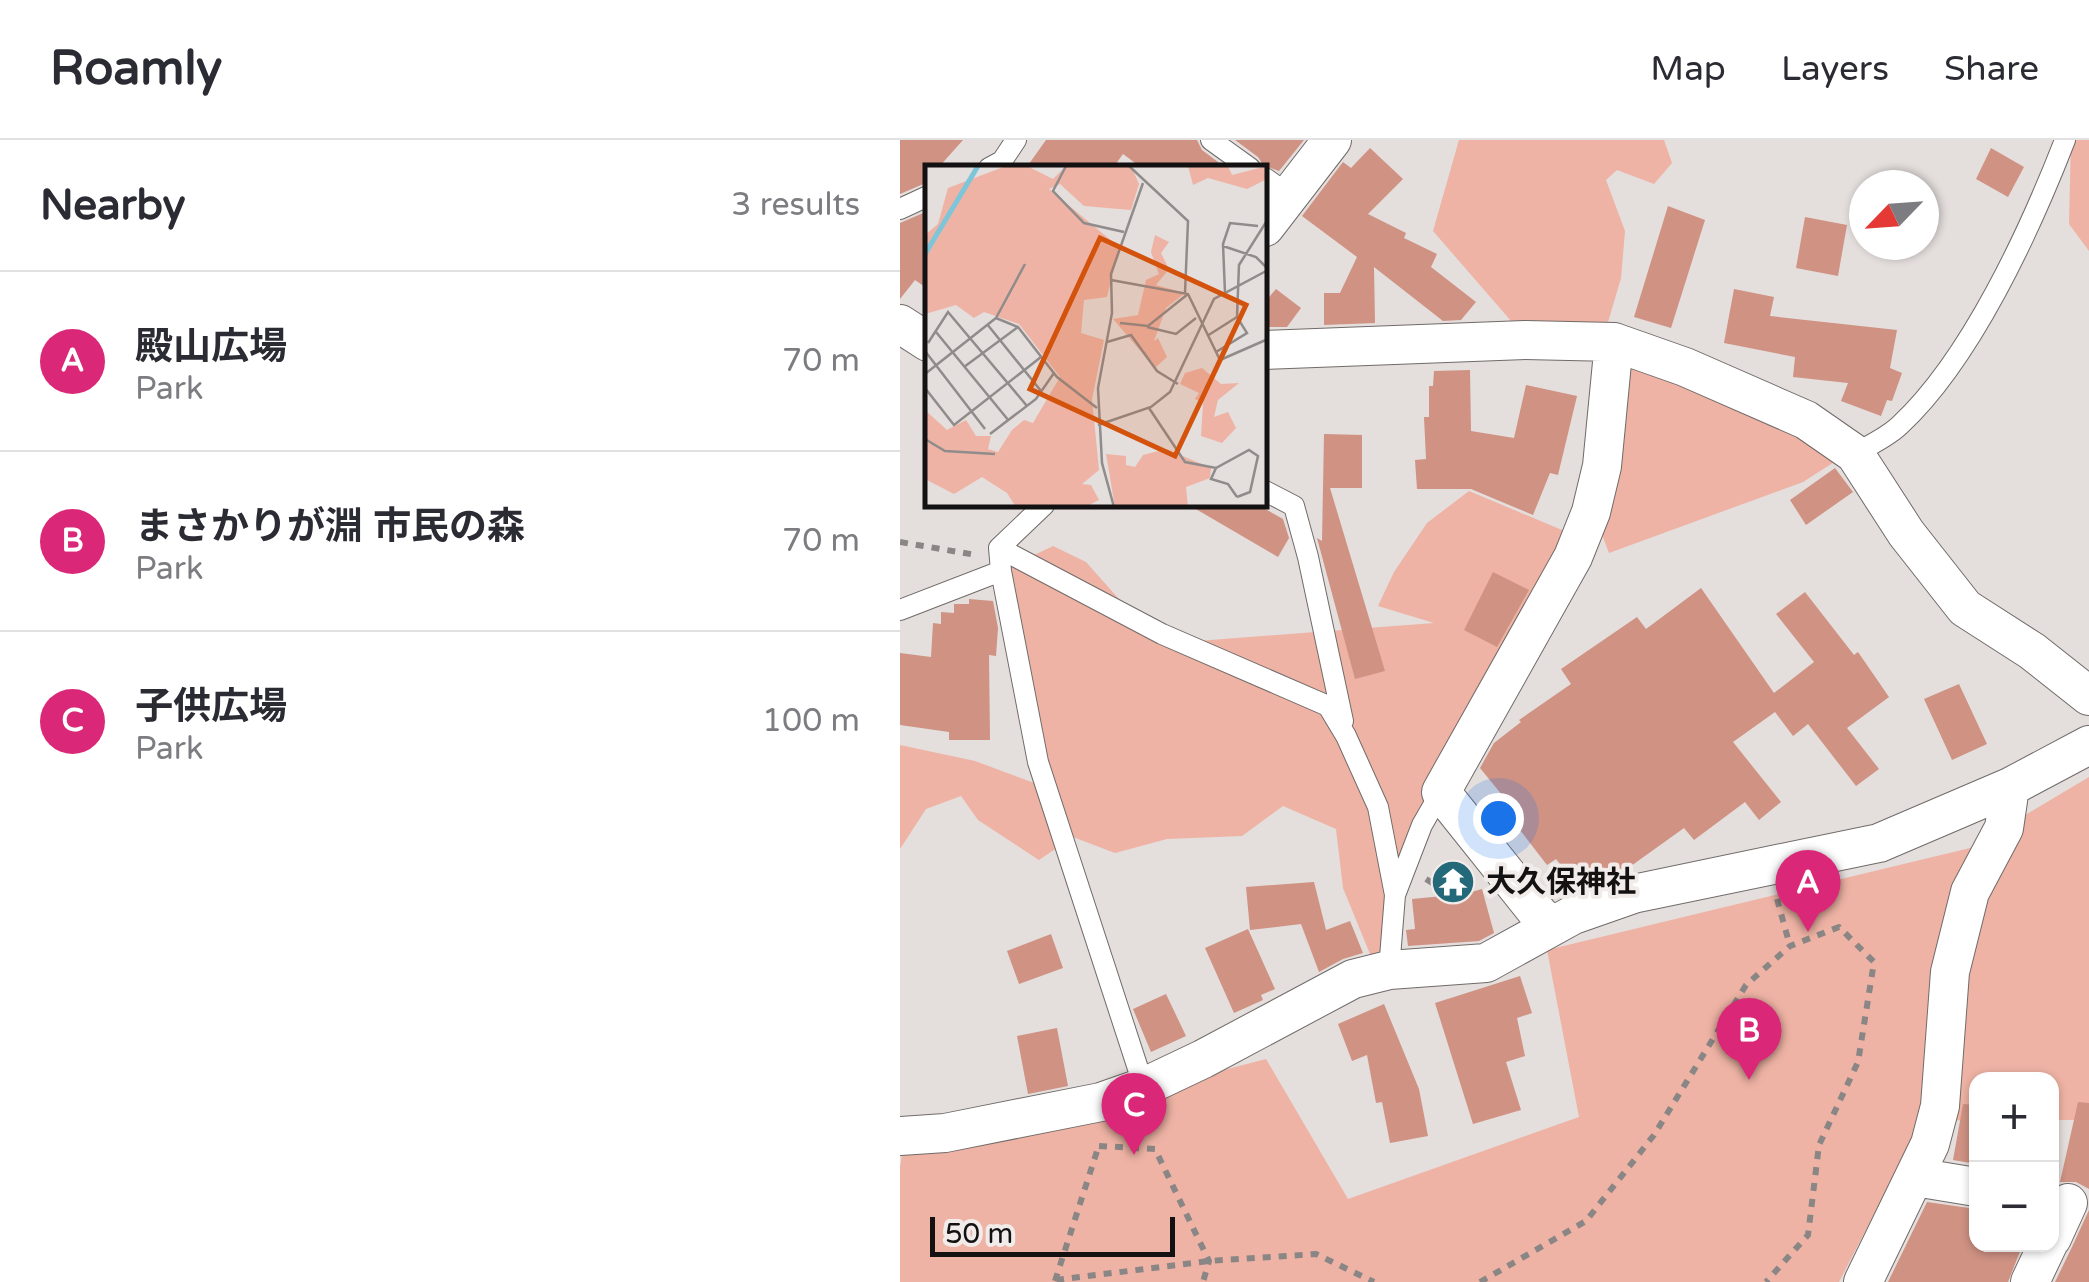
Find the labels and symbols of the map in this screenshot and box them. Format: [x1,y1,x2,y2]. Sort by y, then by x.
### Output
inset map [925,165,1268,508]
north arrow [1849,170,1939,260]
your location [1473,793,1524,844]
pin: A [1776,850,1840,932]
temple icon: 大久保神社 [1430,859,1476,905]
place label: 大久保神社 [1486,864,1636,901]
pin: B [1716,998,1782,1080]
pin: C [1102,1072,1166,1155]
scale bar [930,1212,1175,1256]

